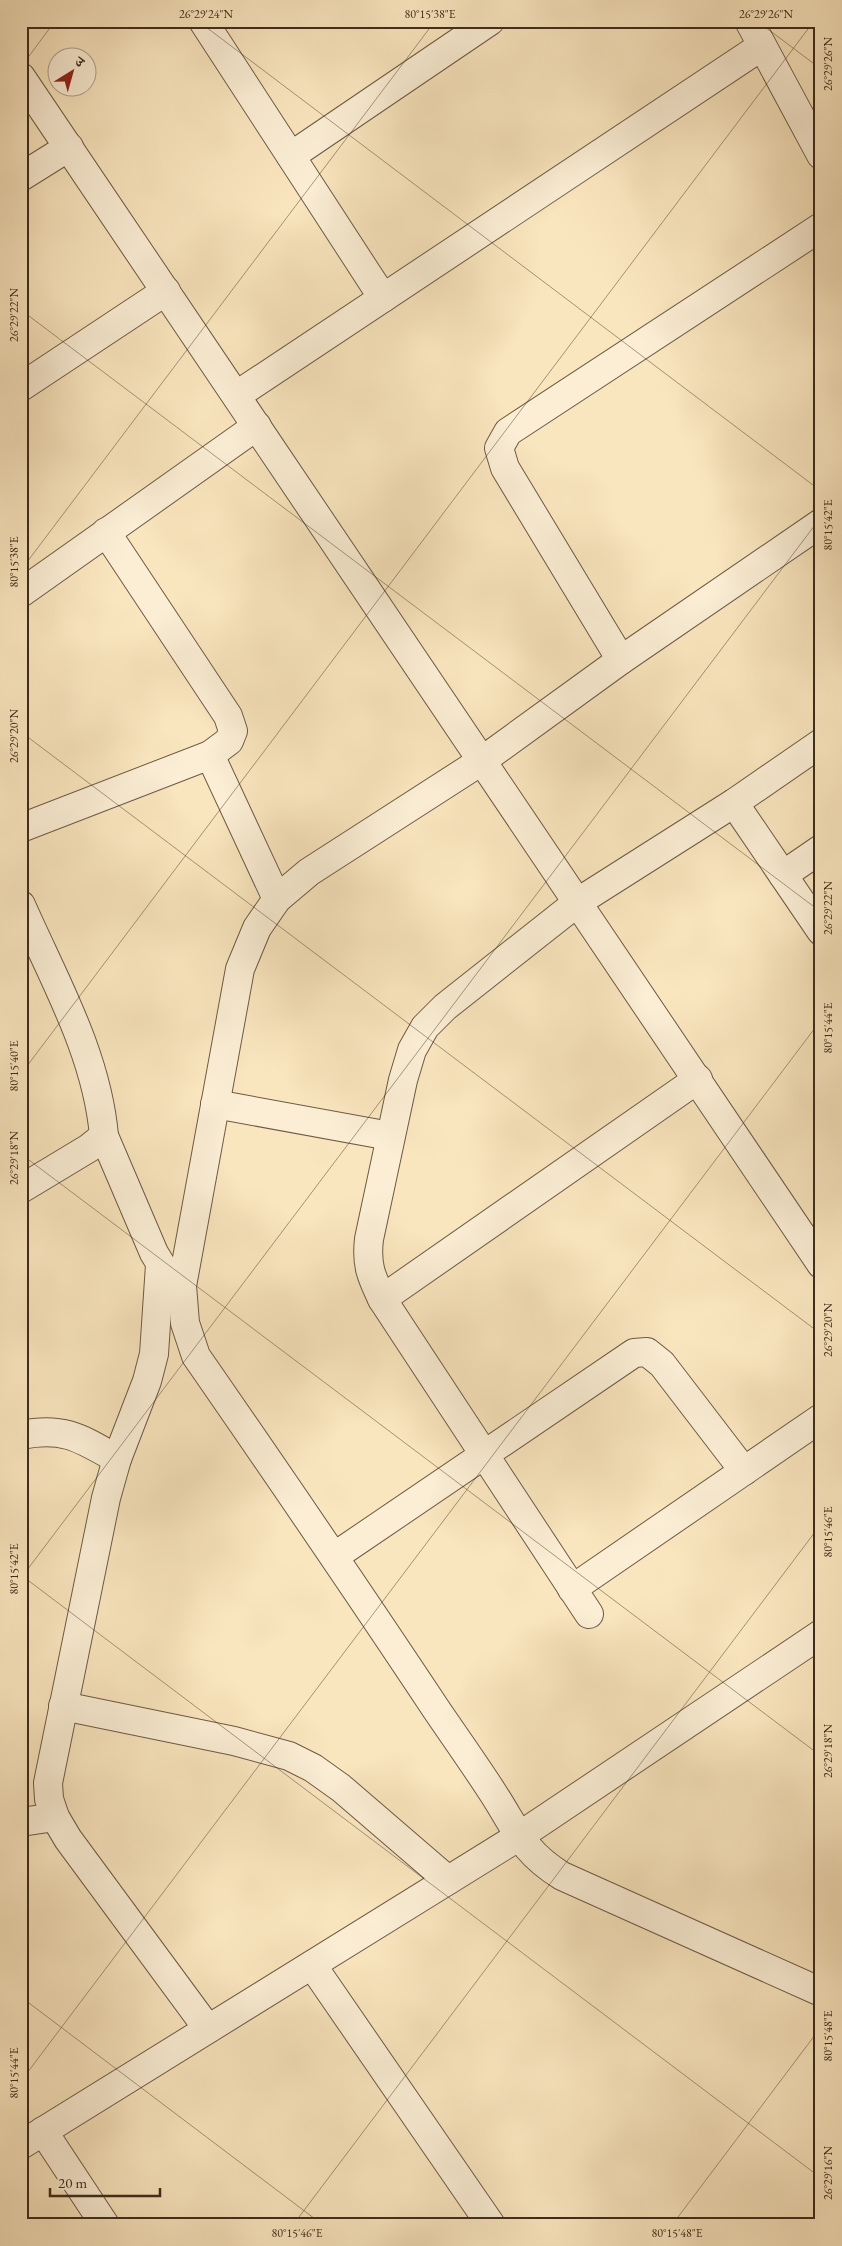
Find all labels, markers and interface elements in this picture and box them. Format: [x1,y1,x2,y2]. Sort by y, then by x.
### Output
text: 26°29'24"N [179,6,233,22]
text: 80°15'38"E [404,6,456,22]
text: 26°29'26"N [739,6,793,22]
text: 26°29'26"N [820,37,836,91]
north arrow [48,48,98,98]
text: उ [71,52,89,71]
text: 26°29'22"N [6,288,22,342]
text: 80°15'42"E [820,499,836,551]
text: 80°15'38"E [6,536,22,588]
text: 26°29'20"N [6,709,22,763]
text: 26°29'22"N [820,881,836,935]
text: 80°15'44"E [820,1002,836,1054]
text: 80°15'40"E [6,1040,22,1092]
text: 26°29'18"N [6,1131,22,1185]
text: 26°29'20"N [820,1303,836,1357]
text: 80°15'46"E [820,1506,836,1558]
text: 80°15'42"E [6,1543,22,1595]
text: 26°29'18"N [820,1724,836,1778]
text: 80°15'48"E [820,2010,836,2062]
text: 80°15'44"E [6,2047,22,2099]
text: 26°29'16"N [820,2146,836,2200]
scale bar [50,2166,160,2198]
text: 20 m [58,2173,87,2192]
text: 80°15'46"E [271,2225,323,2241]
text: 80°15'48"E [651,2225,703,2241]

